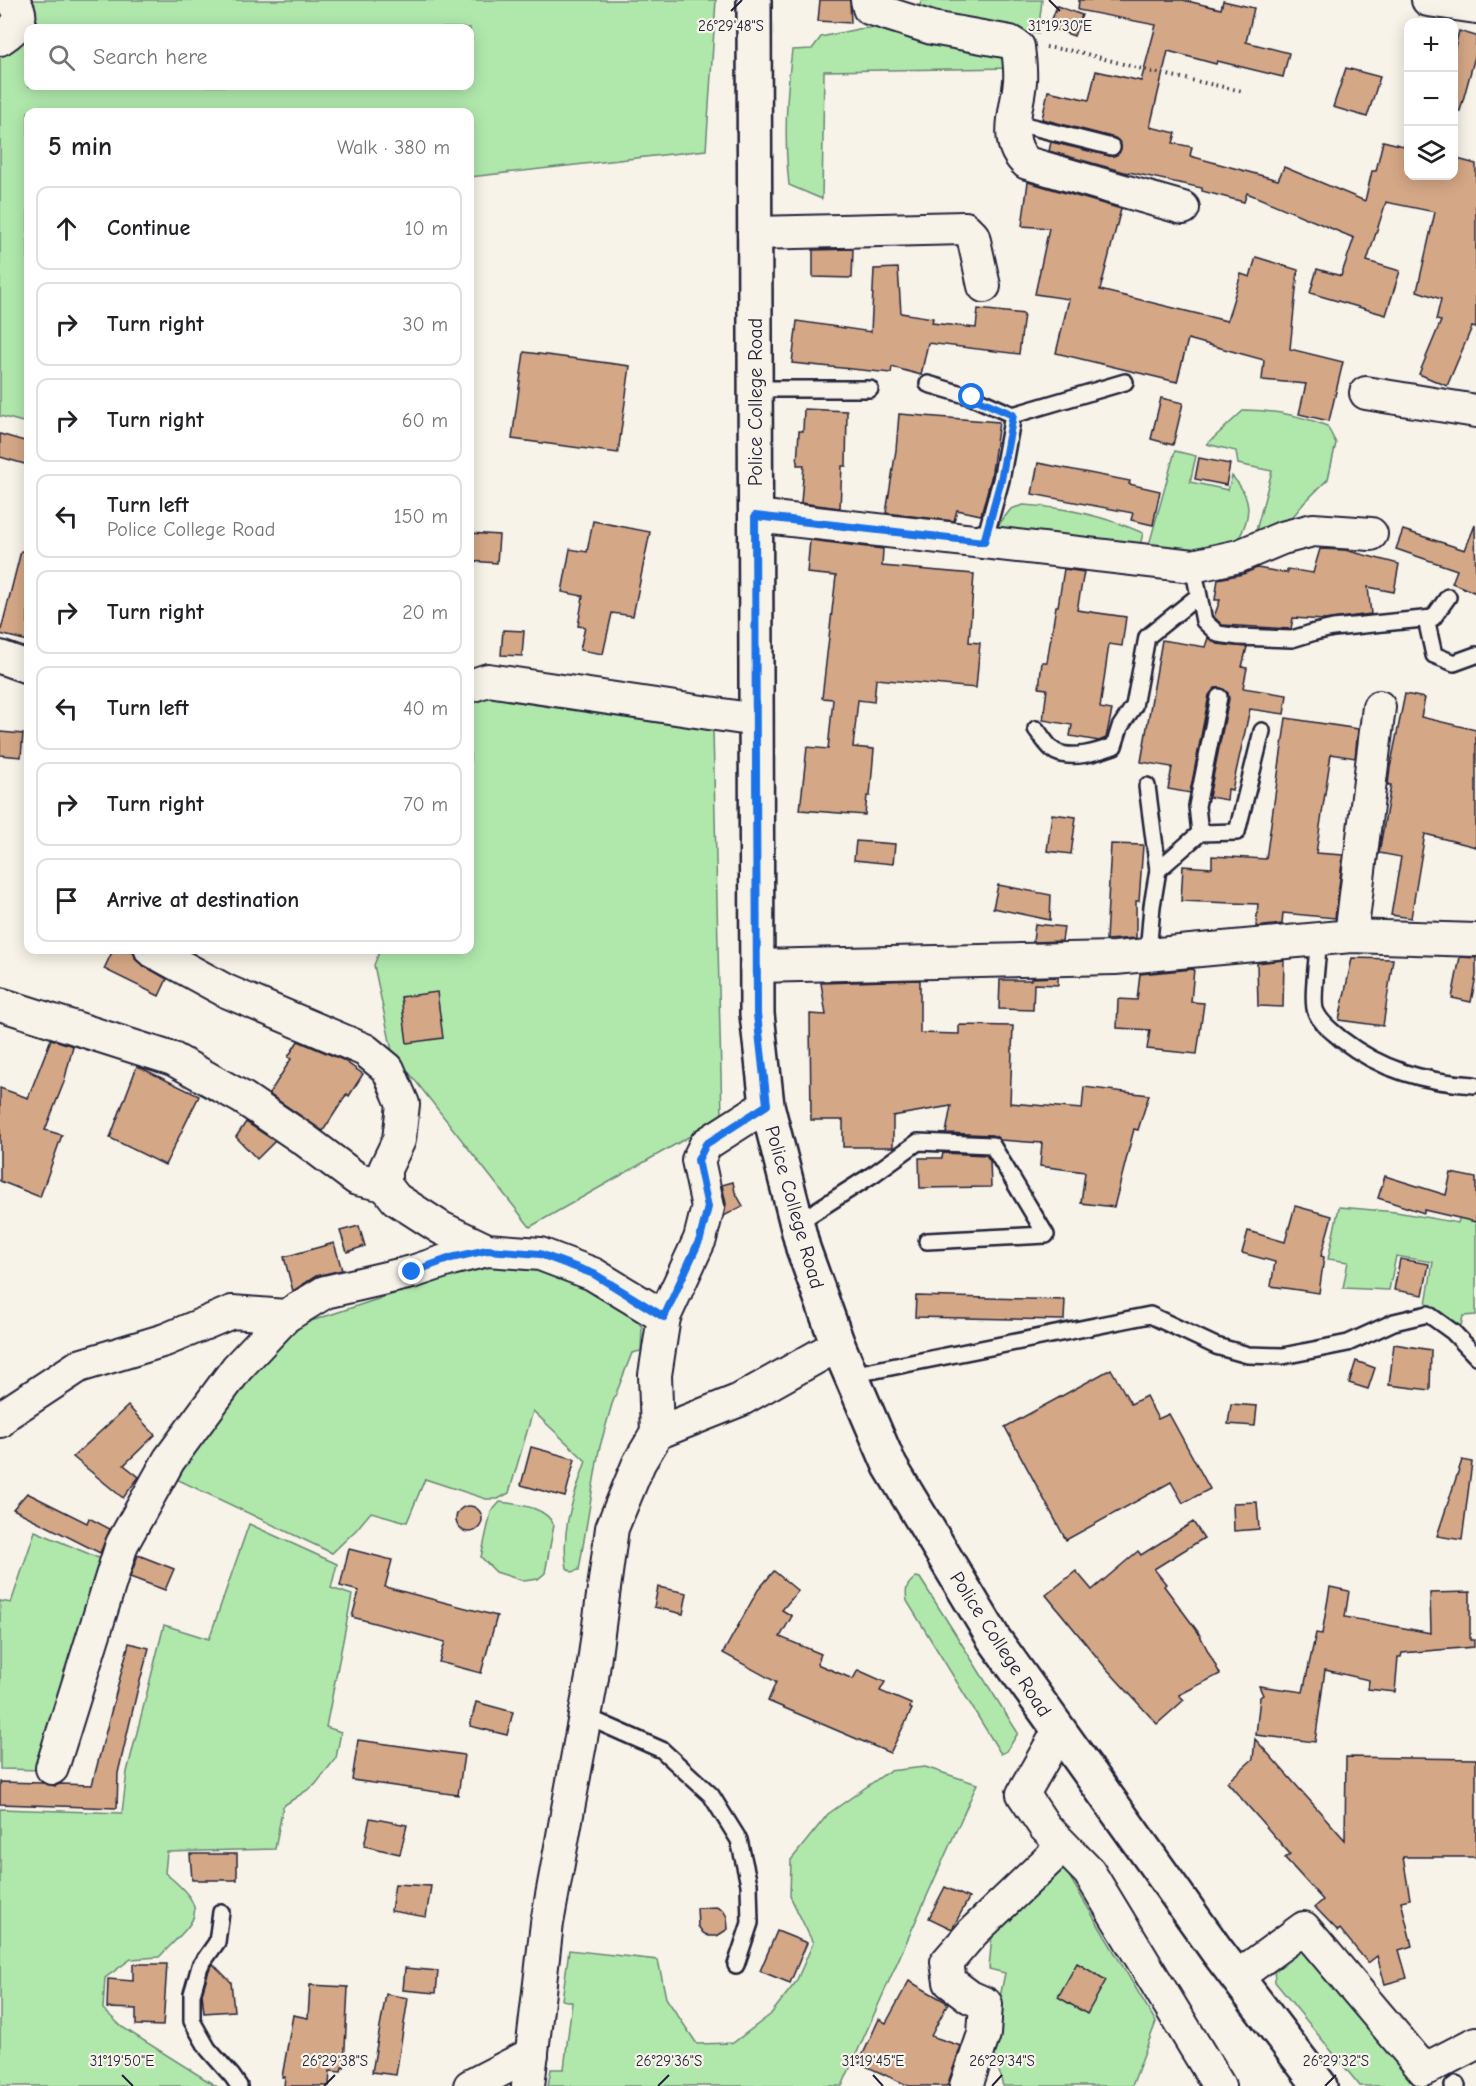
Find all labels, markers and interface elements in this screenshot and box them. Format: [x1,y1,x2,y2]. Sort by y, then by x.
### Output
text: 26°29'48"S [698,17,764,35]
text: 31°19'30"E [1028,17,1092,35]
map controls [1404,18,1458,180]
button: + [1404,18,1458,72]
search box [24,24,474,90]
icon: search [45,41,78,74]
text: Search here [93,44,208,70]
button: − [1404,72,1458,126]
button: layers [1404,126,1458,180]
text: 5 min [48,132,112,162]
text: Walk · 380 m [337,136,450,159]
icon: ahead [50,212,83,245]
text: Continue [107,215,190,241]
text: 10 m [405,217,448,240]
icon: right [50,308,83,341]
text: Turn right [107,311,204,337]
text: 30 m [402,313,448,336]
street label: Police College Road [744,318,767,486]
route start [958,383,984,409]
icon: right [50,404,83,437]
text: Turn right [107,407,204,433]
text: 60 m [402,409,448,432]
text: Turn left [107,492,189,518]
icon: left [50,500,83,533]
text: 150 m [394,505,448,528]
text: Police College Road [107,518,275,541]
icon: right [50,596,83,629]
text: Turn right [107,599,204,625]
text: 20 m [402,601,448,624]
icon: left [50,692,83,725]
text: Turn left [107,695,189,721]
text: 40 m [403,697,448,720]
icon: right [50,788,83,821]
text: Turn right [107,791,204,817]
text: 70 m [403,793,448,816]
icon: arrive [50,884,83,917]
text: Arrive at destination [107,887,299,913]
street label: Police College Road [760,1123,829,1291]
route end [398,1258,424,1284]
street label: Police College Road [945,1567,1056,1721]
text: 31°19'50"E [90,2052,154,2070]
text: 26°29'38"S [302,2052,368,2070]
text: 26°29'36"S [636,2052,702,2070]
text: 31°19'45"E [842,2052,904,2070]
text: 26°29'34"S [969,2052,1035,2070]
text: 26°29'32"S [1303,2052,1369,2070]

